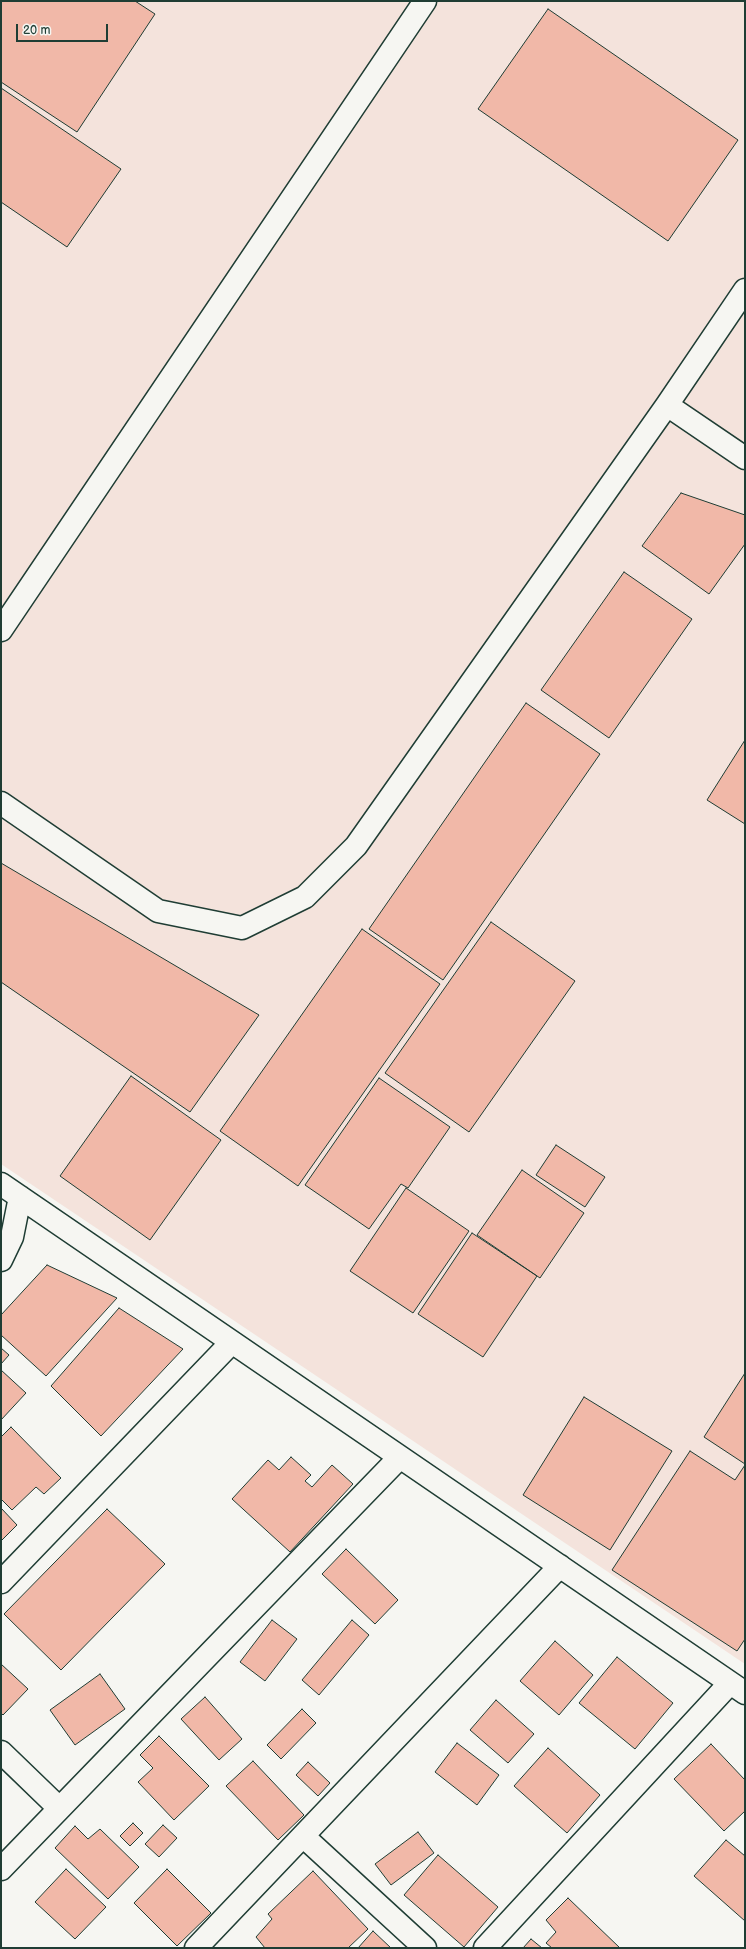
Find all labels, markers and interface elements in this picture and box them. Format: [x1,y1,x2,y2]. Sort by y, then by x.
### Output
scale bar [18,16,110,42]
text: 20 m [23,23,50,38]

